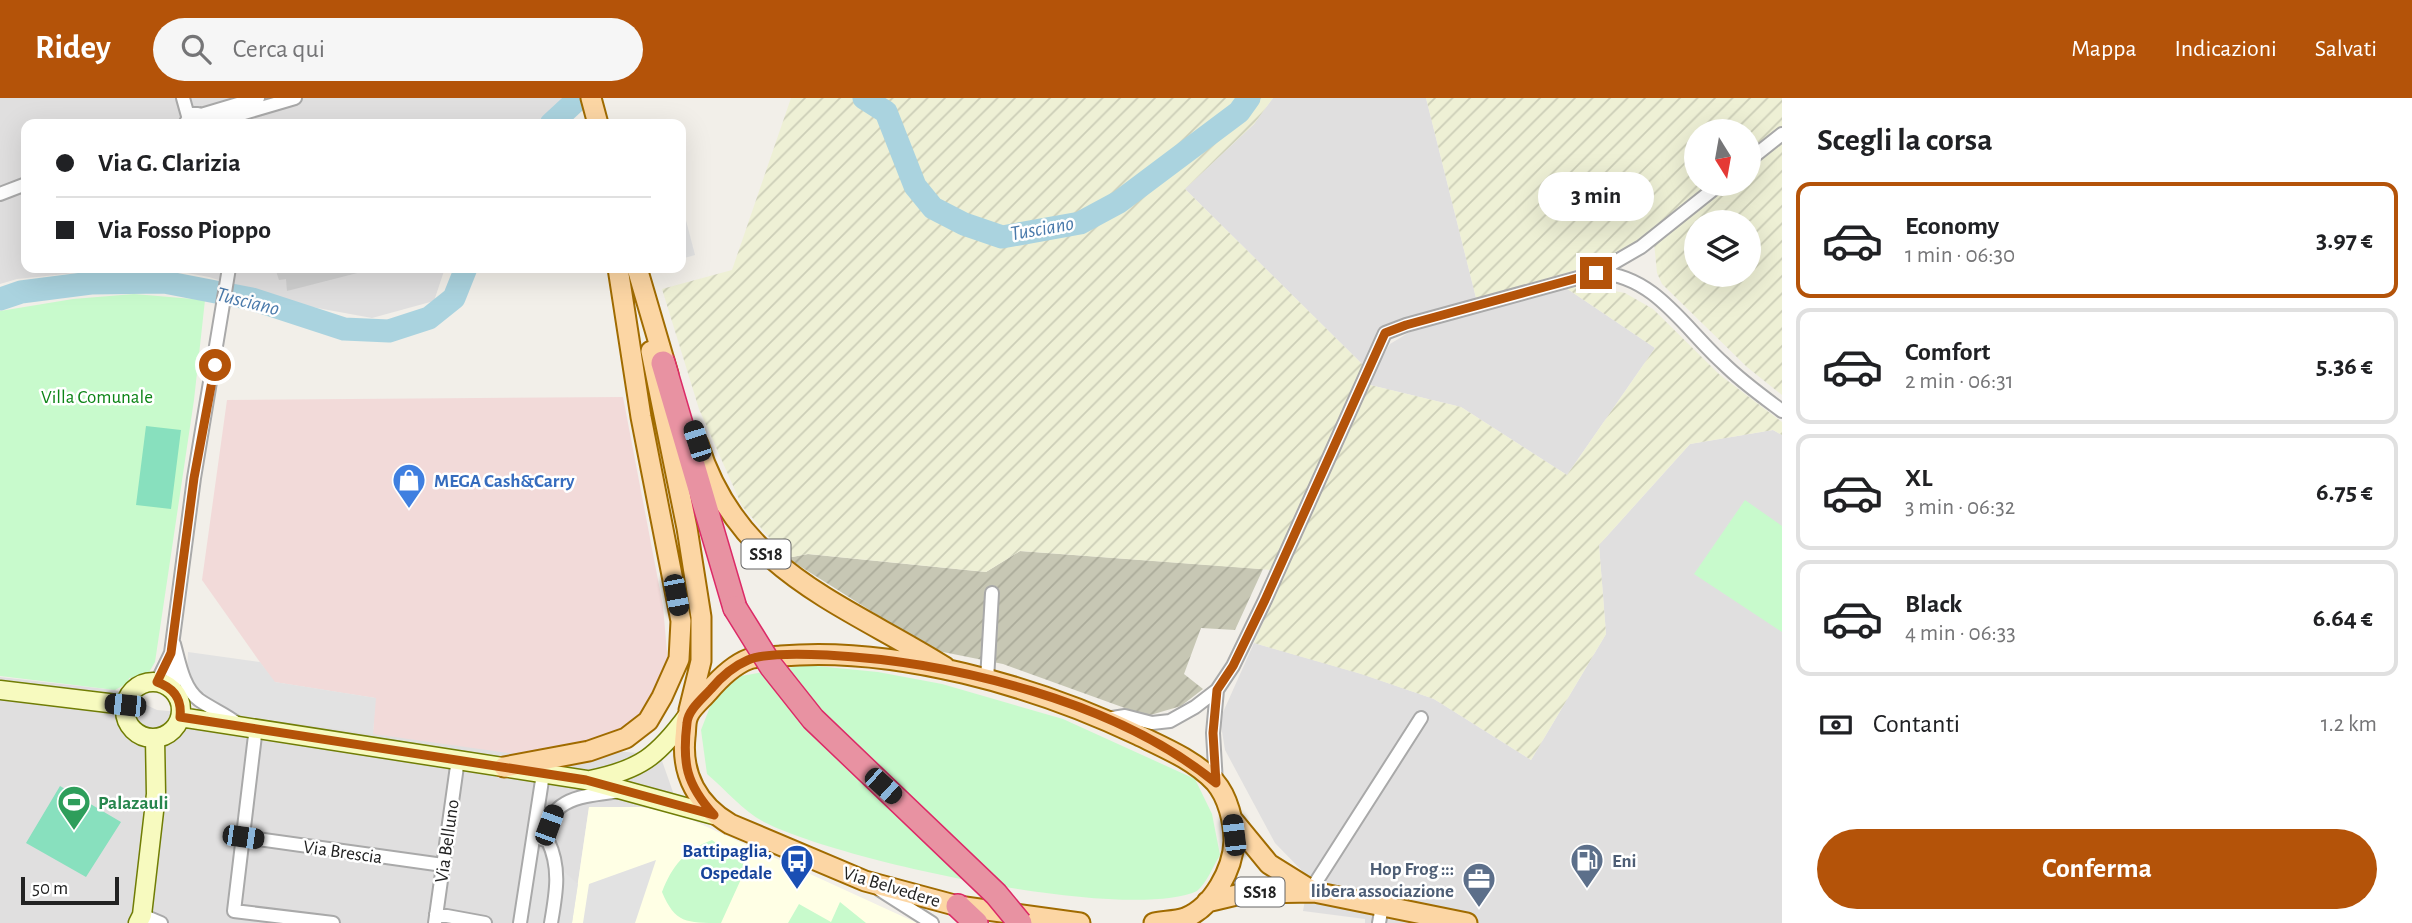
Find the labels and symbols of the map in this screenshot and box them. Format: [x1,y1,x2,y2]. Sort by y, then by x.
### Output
north arrow [1684,119,1760,196]
callout: 3 min [1538,172,1654,220]
water label: Tusciano [1009,213,1076,244]
route end [1580,257,1612,289]
water label: Tusciano [214,284,282,319]
route start [199,349,231,381]
park label: Villa Comunale [41,388,153,407]
car [681,418,714,464]
shop icon: MEGA Cash&Carry [390,461,428,510]
place label: MEGA Cash&Carry [434,472,575,491]
road number: SS18 [742,540,790,568]
car [662,572,691,618]
car [104,692,147,718]
car [861,764,906,808]
sports icon: Palazauli [55,783,93,832]
place label: Palazauli [98,794,168,813]
street label: Via Belluno [432,798,463,884]
car [532,802,567,848]
car [1222,813,1247,857]
car [221,824,266,850]
street label: Via Brescia [302,838,384,867]
fuel station icon: Eni [1568,841,1606,890]
place label: Battipaglia, Ospedale [682,842,772,883]
bus stop icon: Battipaglia, Ospedale [778,842,816,891]
place label: Eni [1612,852,1637,871]
place label: Hop Frog ::: libera associazione [1311,860,1454,901]
office icon: Hop Frog ::: libera associazione [1460,860,1498,909]
street label: Via Belvedere [841,864,942,911]
scale bar [21,874,119,906]
road number: SS18 [1236,878,1284,906]

